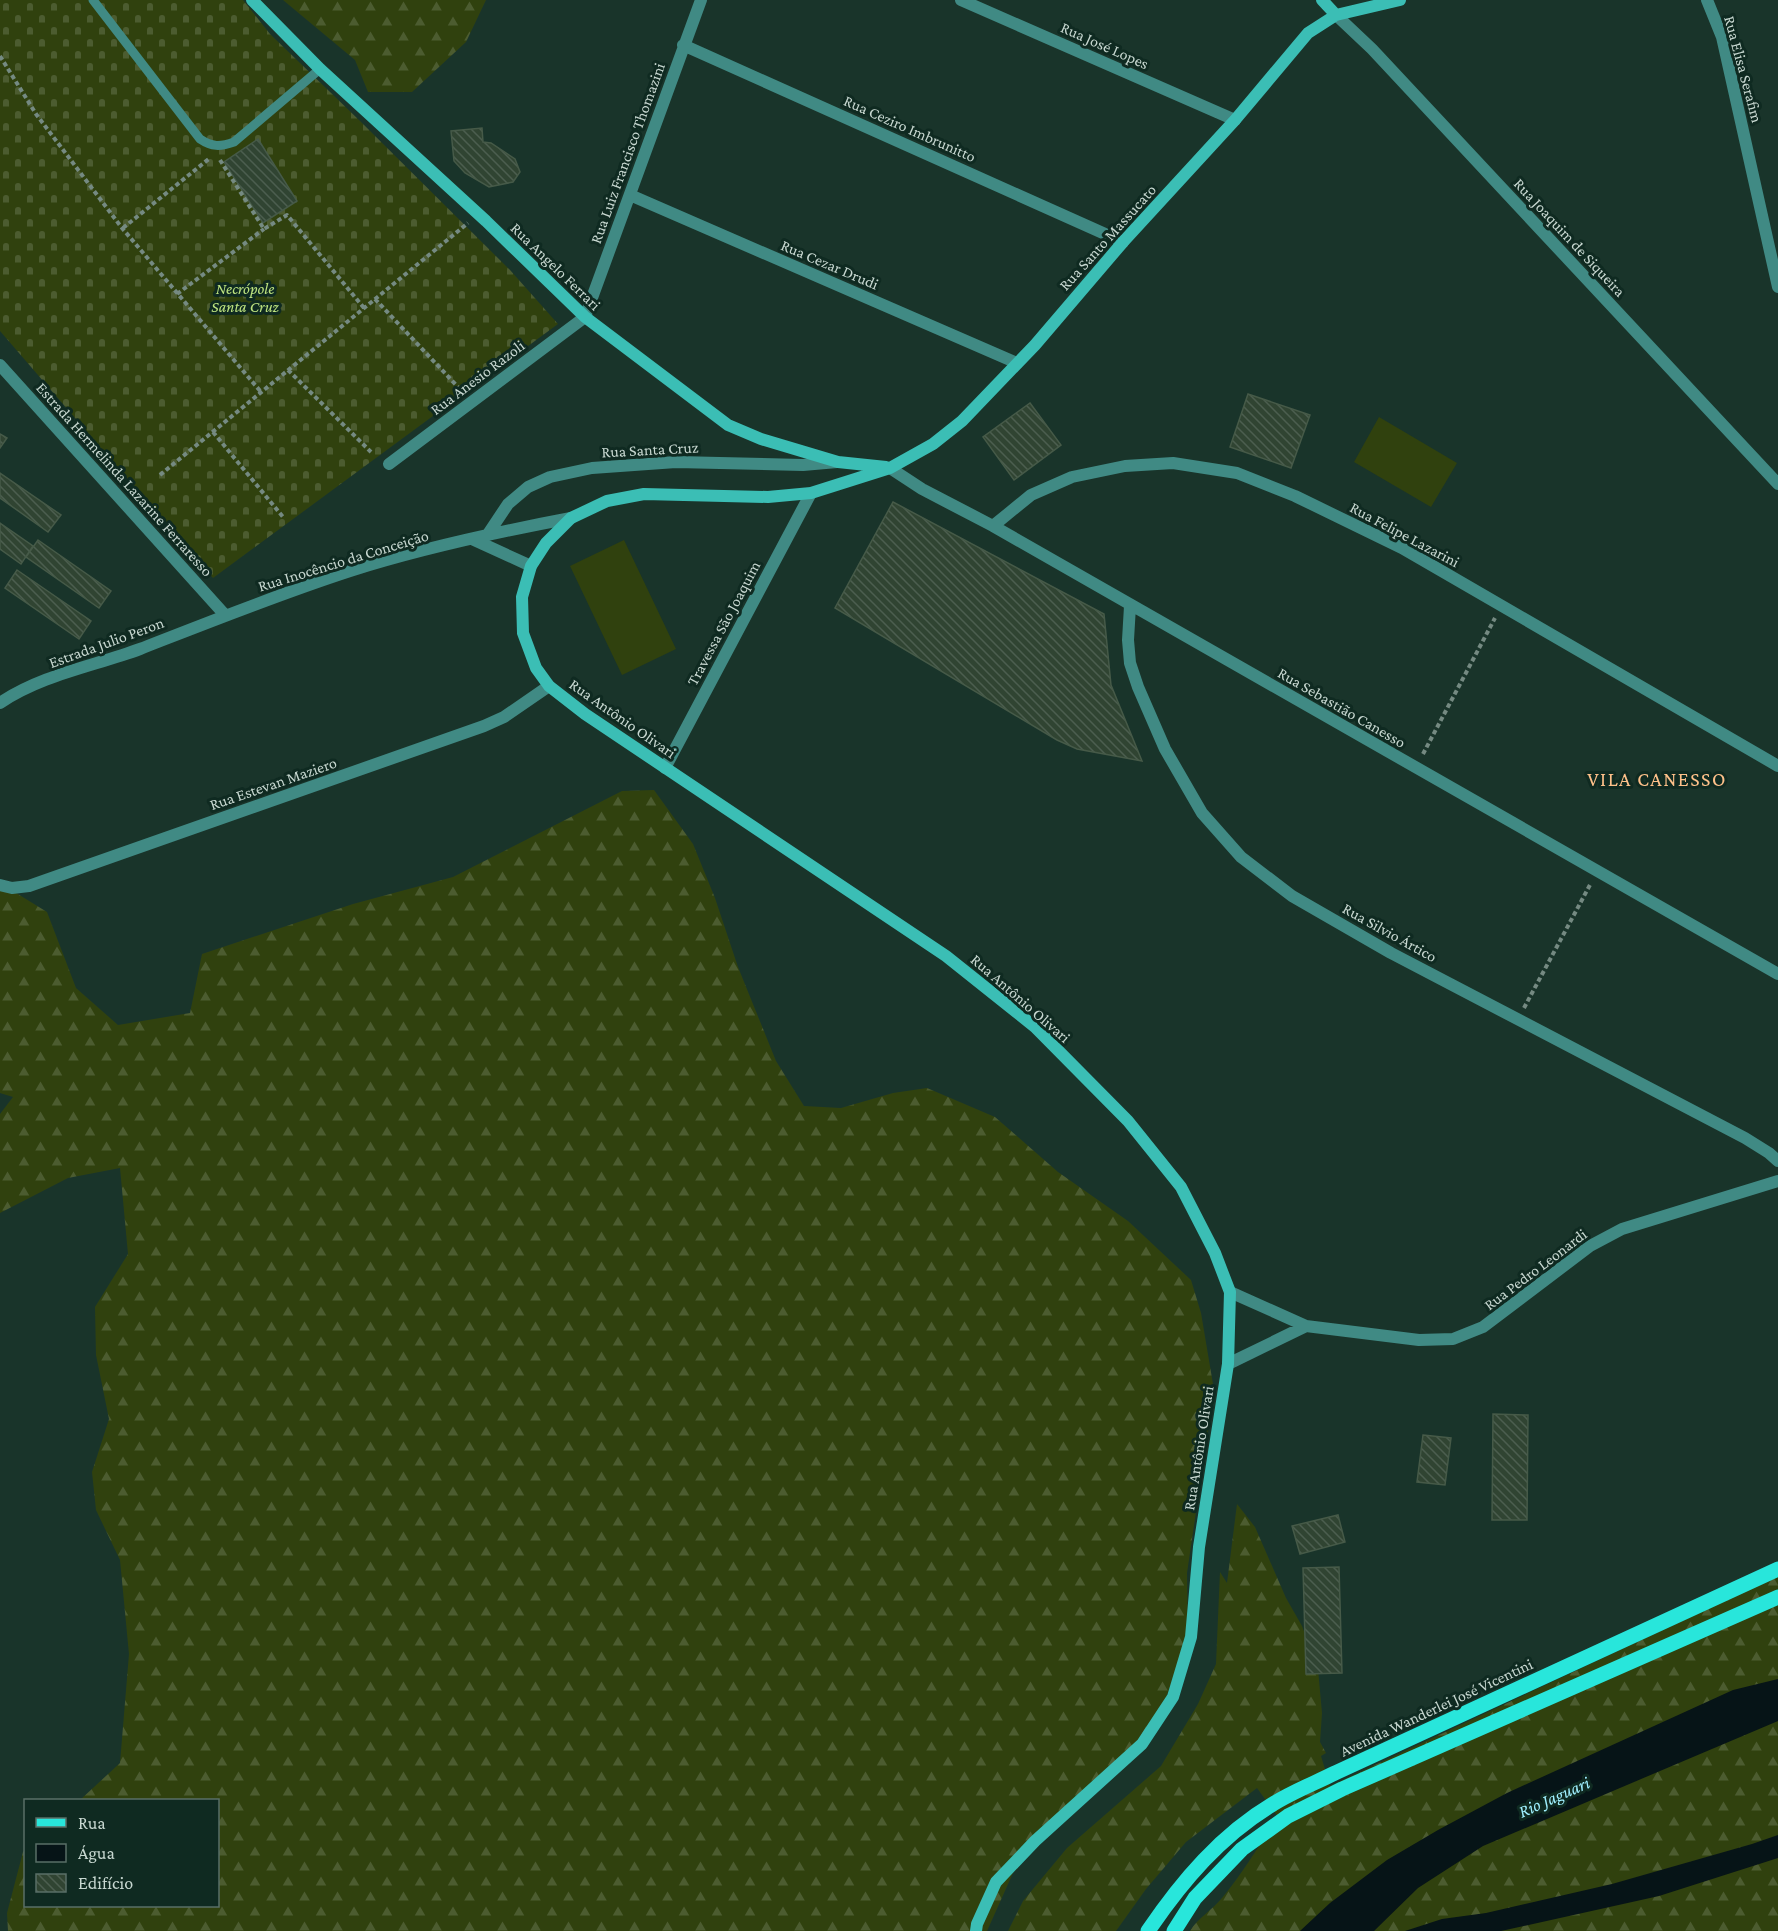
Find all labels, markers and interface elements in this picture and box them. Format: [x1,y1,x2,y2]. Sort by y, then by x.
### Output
street label: Rua Elisa Serafim [1721,14,1766,125]
street label: Rua José Lopes [1058,19,1151,73]
street label: Rua Luiz Francisco Thomazini [587,61,668,246]
street label: Rua Ceziro Imbrunitto [841,92,978,165]
street label: Rua Joaquim de Siqueira [1510,175,1629,301]
street label: Rua Santo Massucato [1056,181,1159,294]
street label: Rua Angelo Ferrari [507,219,604,314]
street label: Rua Cezar Drudi [778,236,881,293]
park label: Necrópole Santa Cruz [211,280,280,315]
street label: Rua Anesio Razoli [427,337,528,418]
street label: Estrada Hermelinda Lazarine Ferraresso [33,379,216,580]
street label: Rua Santa Cruz [601,438,699,461]
street label: Rua Felipe Lazarini [1347,498,1462,571]
street label: Rua Inocêncio da Conceição [256,526,431,595]
street label: Travessa São Joaquim [683,558,764,689]
street label: Estrada Julio Peron [46,614,167,672]
street label: Rua Sebastião Canesso [1275,664,1409,751]
street label: Rua Antônio Olivari [566,675,679,761]
street label: Rua Estevan Maziero [208,754,339,813]
district label: VILA CANESSO [1587,768,1727,790]
street label: Rua Silvio Ártico [1340,900,1440,965]
street label: Rua Antônio Olivari [968,951,1074,1046]
street label: Rua Pedro Leonardi [1481,1225,1590,1313]
street label: Rua Antônio Olivari [1180,1385,1217,1512]
street label: Avenida Wanderlei José Vicentini [1337,1655,1536,1761]
water label: Rio Jaguari [1515,1772,1593,1822]
legend [24,1799,219,1907]
text: Rua [78,1813,106,1833]
text: Água [78,1843,115,1863]
text: Edifício [78,1873,133,1893]

